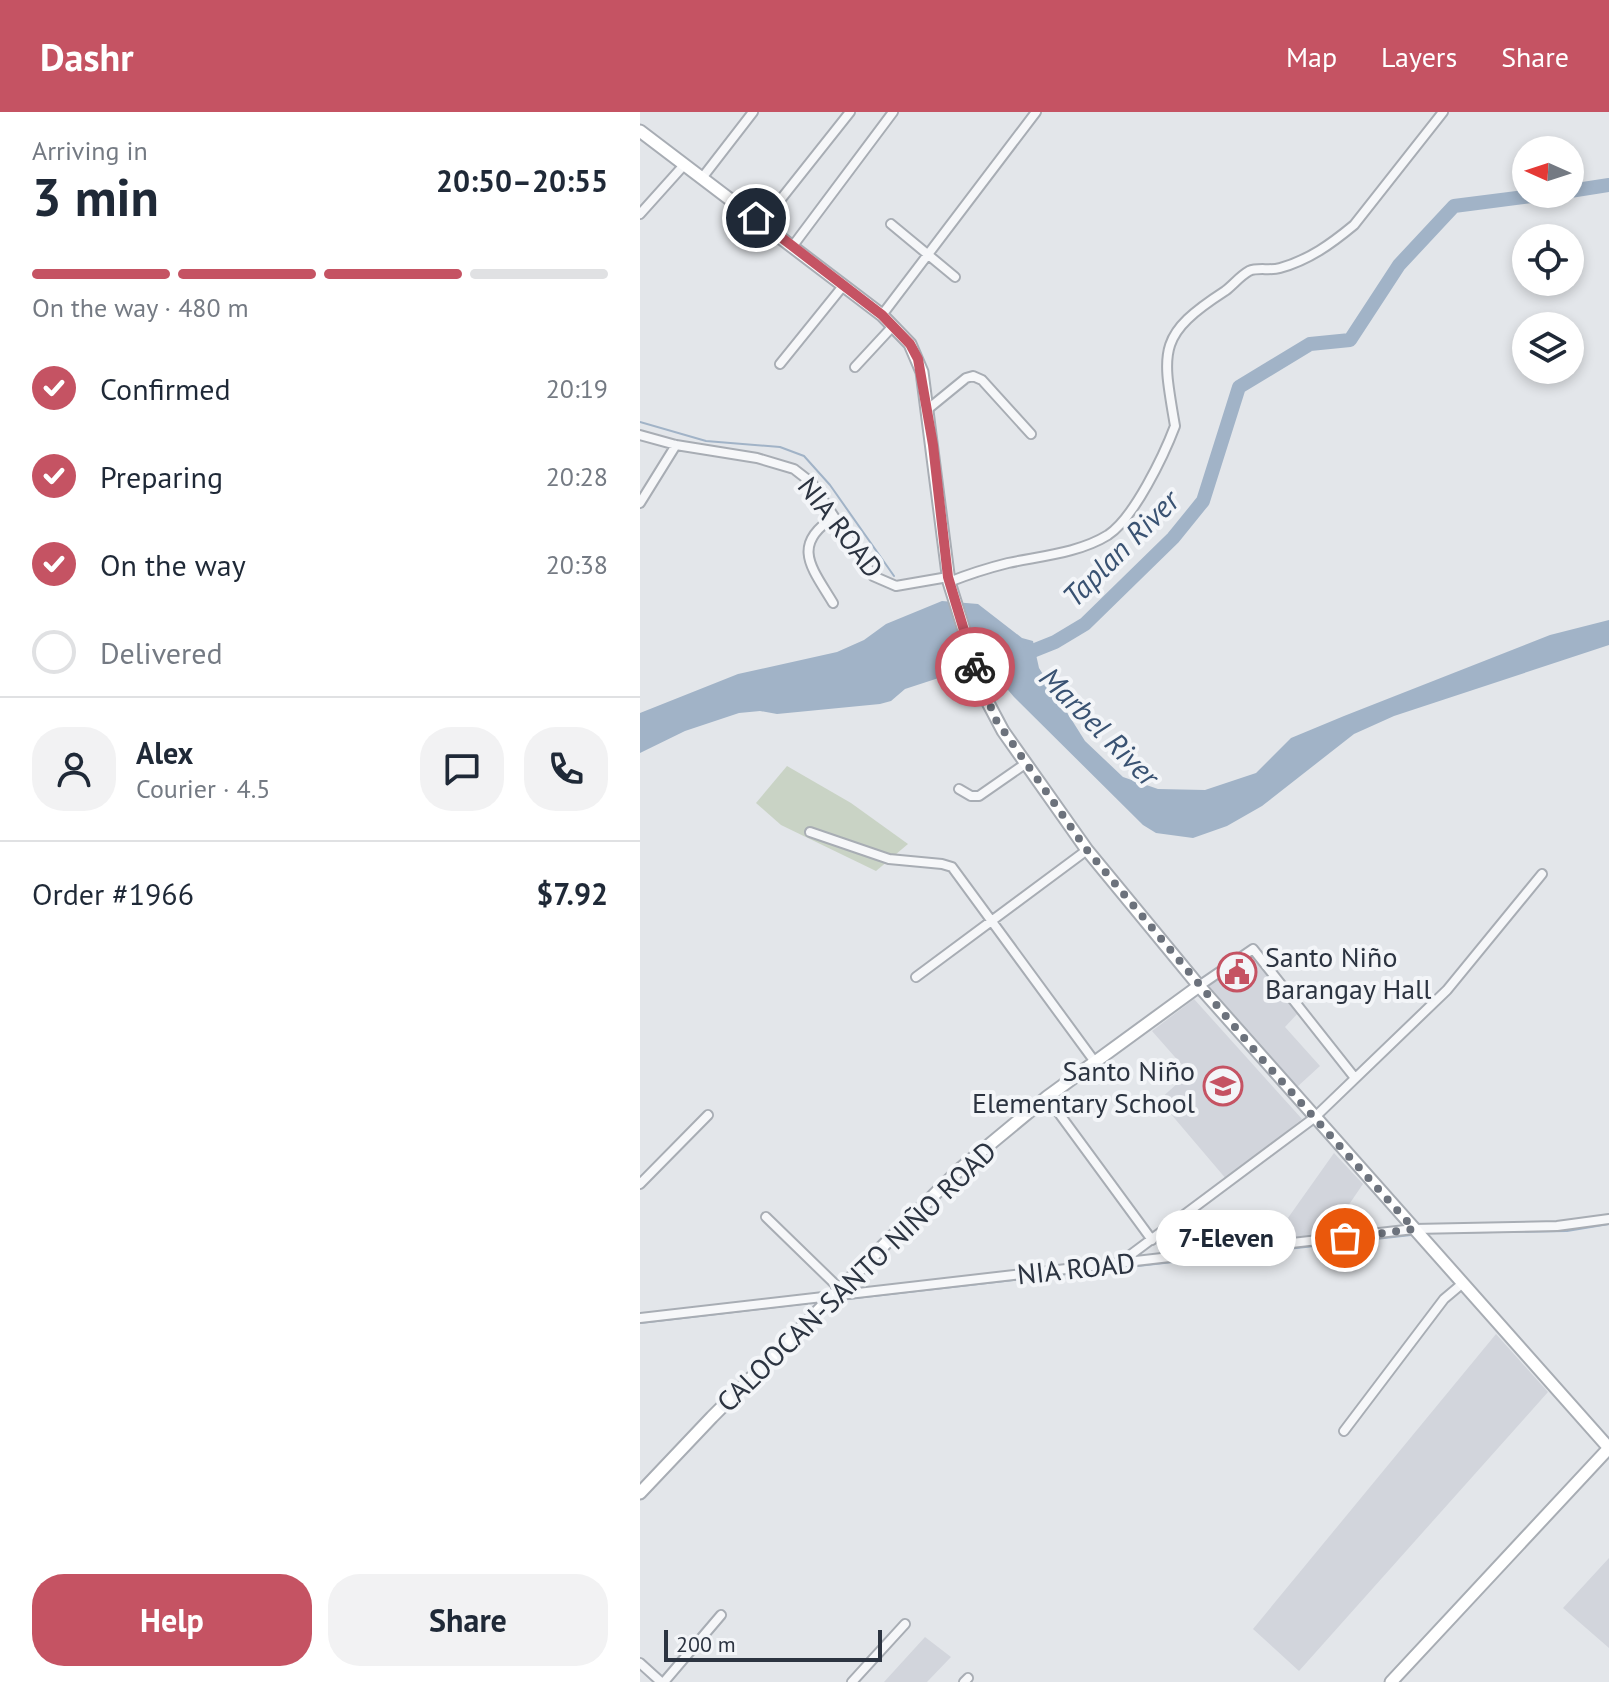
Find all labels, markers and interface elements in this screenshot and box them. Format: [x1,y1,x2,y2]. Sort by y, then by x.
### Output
text: Dashr [40,32,134,81]
text: Map [1286,38,1337,75]
text: Layers [1381,38,1457,75]
text: Share [1501,38,1569,75]
text: Arriving in [32,134,148,167]
north arrow [1512,136,1584,208]
map controls [1512,136,1584,384]
text: 20:50–20:55 [436,161,608,200]
text: 3 min [32,163,159,230]
pin [722,184,790,252]
icon: home [734,196,778,240]
button: locate [1512,224,1584,296]
text: On the way · 480 m [32,291,249,324]
button: layers [1512,312,1584,384]
icon: check [32,366,76,410]
text: Confirmed [100,369,231,408]
text: 20:19 [546,372,608,405]
icon: check [32,454,76,498]
text: Preparing [100,457,223,496]
text: 20:28 [546,460,608,493]
street label: NIA ROAD [790,469,892,585]
water label: Taplan River [1053,480,1188,615]
icon: check [32,542,76,586]
text: On the way [100,545,246,584]
text: 20:38 [546,548,608,581]
courier [935,627,1015,707]
text: Delivered [100,633,223,672]
icon: bike [953,645,997,689]
water label: Marbel River [1032,658,1170,796]
button: person [32,727,116,811]
button: chat [420,727,504,811]
button: phone [524,727,608,811]
text: Alex [136,733,193,772]
text: Courier · 4.5 [136,772,270,805]
text: Order #1966 [32,874,194,913]
text: $7.92 [536,874,608,913]
place label: Santo Niño Barangay Hall [1265,938,1431,1007]
public building icon: Santo Niño Barangay Hall [1216,951,1258,993]
place label: Santo Niño Elementary School [972,1052,1195,1121]
school or university icon: Santo Niño Elementary School [1202,1065,1244,1107]
street label: CALOOCAN-SANTO NIÑO ROAD [708,1132,1004,1420]
pin [1311,1204,1379,1272]
callout: 7-Eleven [1157,1210,1297,1266]
icon: bag [1323,1216,1367,1260]
text: 7-Eleven [1178,1221,1274,1254]
street label: NIA ROAD [1015,1243,1137,1293]
button: Help [32,1574,312,1666]
button: Share [328,1574,608,1666]
scale bar [664,1626,882,1662]
text: 200 m [676,1630,736,1658]

